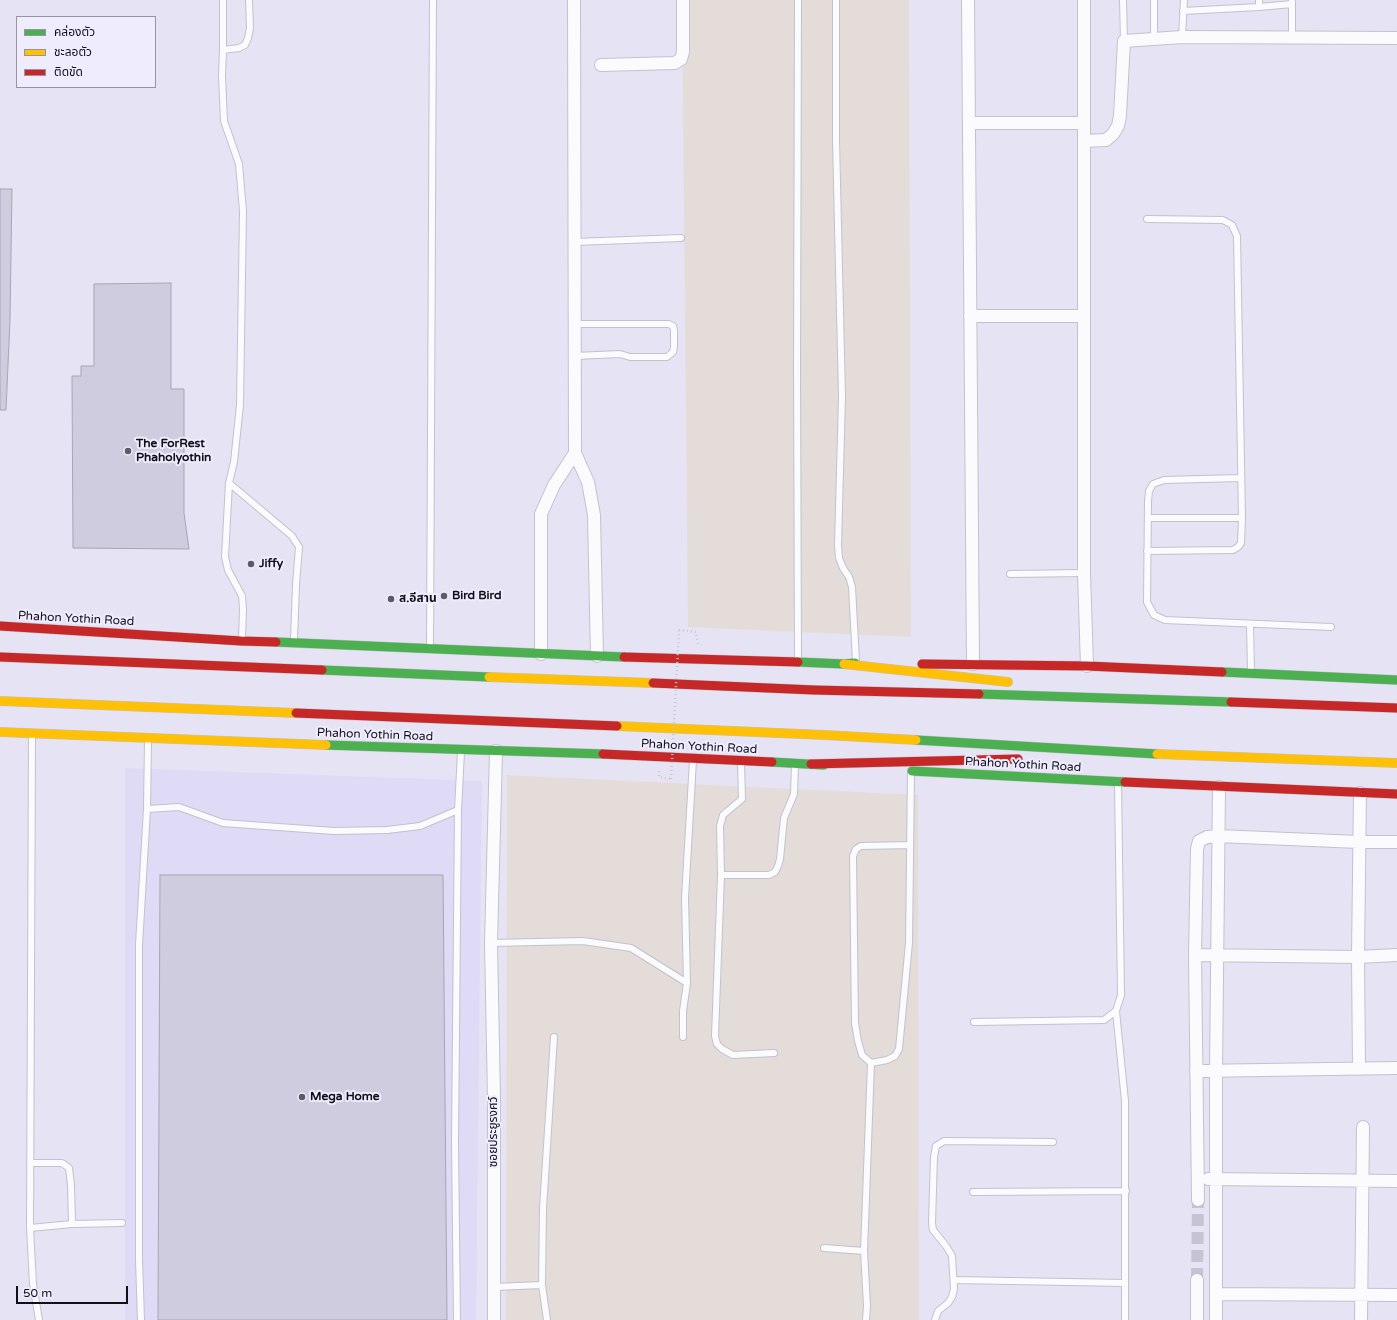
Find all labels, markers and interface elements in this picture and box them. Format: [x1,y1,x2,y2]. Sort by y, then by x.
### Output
legend [16,16,156,88]
text: คล่องตัว [54,25,95,39]
text: ชะลอตัว [54,45,92,59]
text: ติดขัด [54,65,83,79]
place label: The ForRest Phaholyothin [136,437,211,465]
marker: The ForRest Phaholyothin [123,446,133,456]
place label: Jiffy [259,557,283,571]
marker: Jiffy [246,559,256,569]
place label: Bird Bird [452,589,502,603]
marker: Bird Bird [439,591,449,601]
place label: ส.อีสาน [399,592,437,606]
marker: ส.อีสาน [386,594,396,604]
street label: Phahon Yothin Road [17,609,135,629]
street label: Phahon Yothin Road [317,726,433,744]
street label: Phahon Yothin Road [640,737,758,757]
street label: Phahon Yothin Road [964,755,1082,775]
place label: Mega Home [310,1090,380,1104]
marker: Mega Home [297,1092,307,1102]
street label: ซอยประยูรงศว์ [487,1097,501,1167]
scale bar [18,1278,130,1304]
text: 50 m [23,1286,52,1300]

